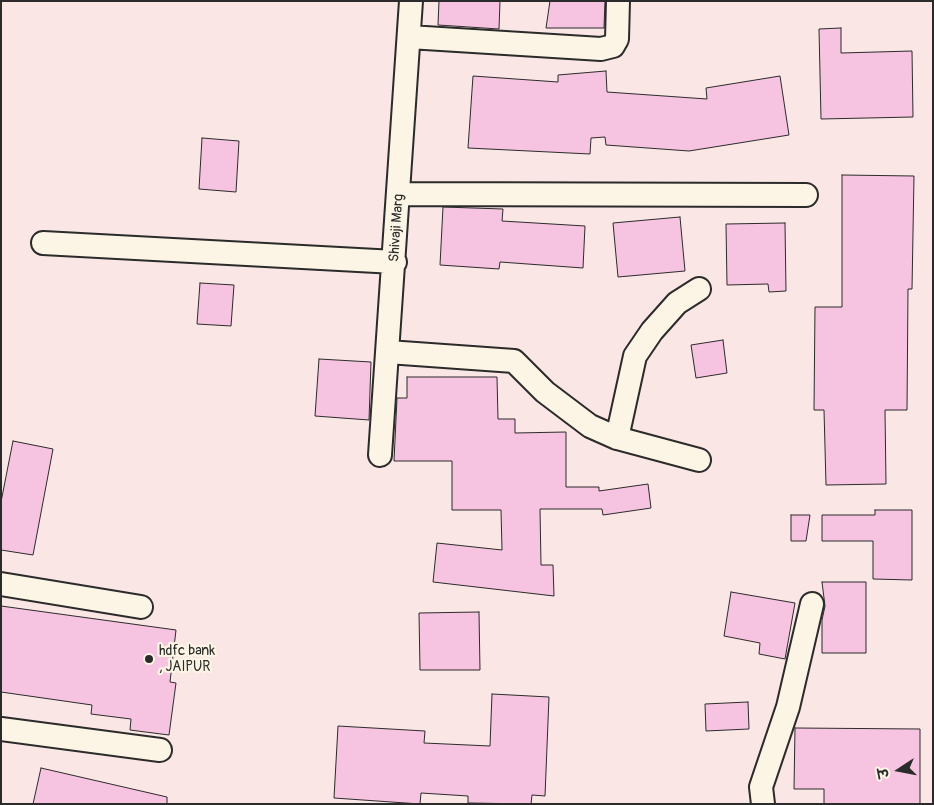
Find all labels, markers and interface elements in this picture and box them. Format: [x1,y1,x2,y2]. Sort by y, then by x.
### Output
street label: Shivaji Marg [386,194,408,262]
place label: hdfc bank , JAIPUR [159,643,215,676]
marker: hdfc bank , JAIPUR [143,653,155,665]
north arrow [874,745,924,795]
text: उ [875,767,893,779]

